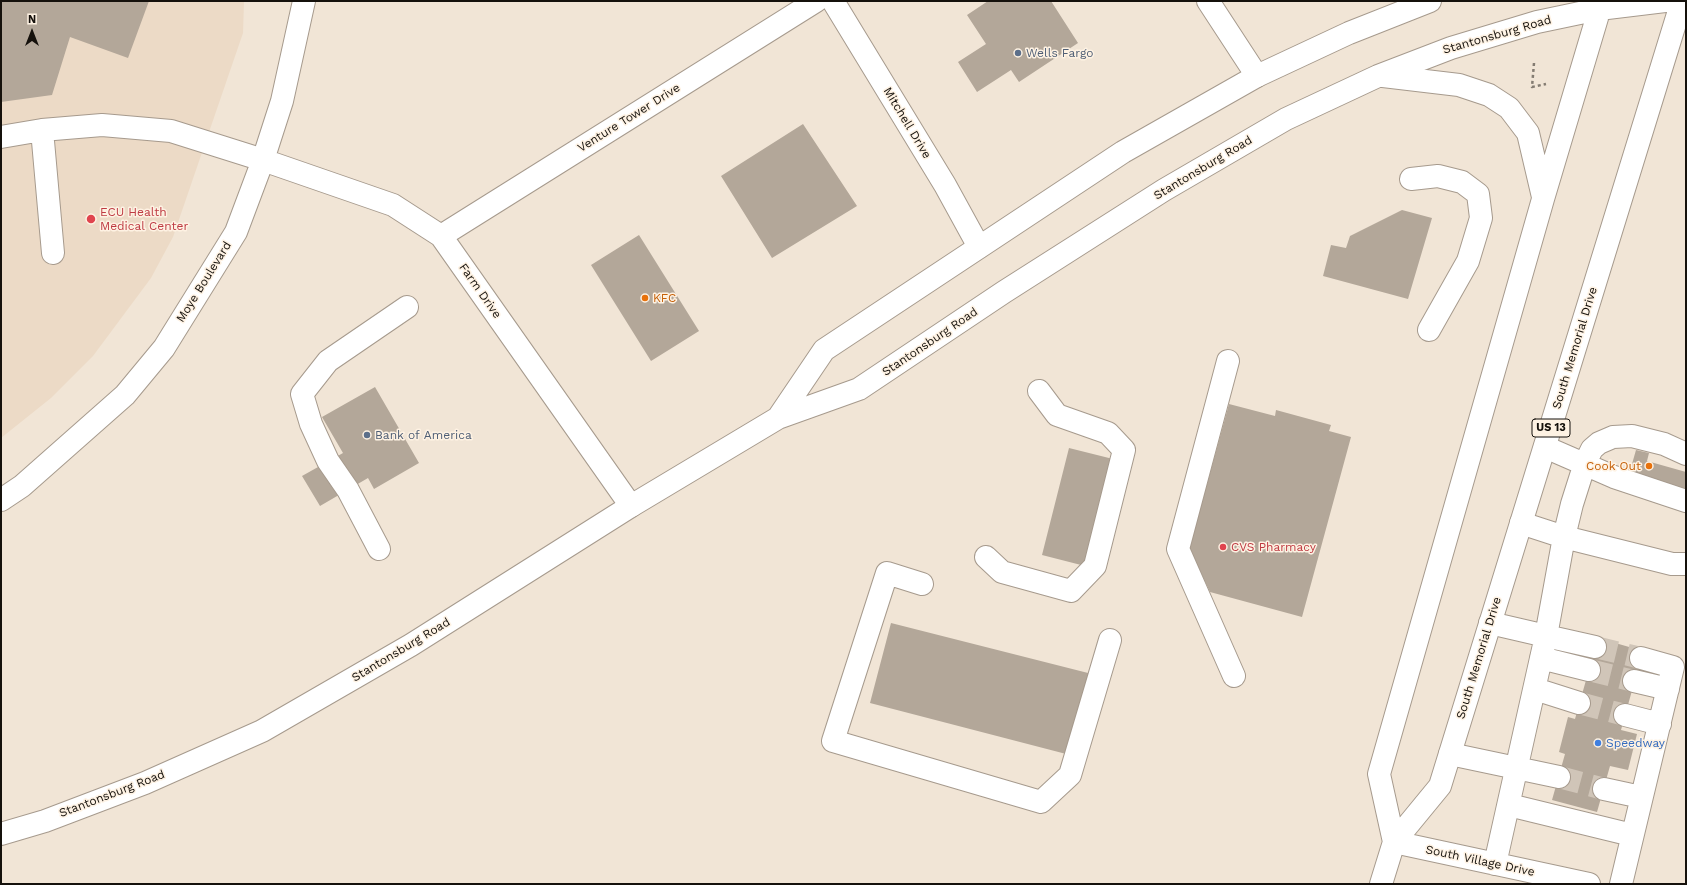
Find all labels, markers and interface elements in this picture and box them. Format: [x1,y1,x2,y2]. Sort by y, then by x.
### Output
north arrow [12,12,52,52]
text: N [28,13,36,26]
street label: Stantonsburg Road [1441,13,1553,57]
place label: Wells Fargo [1026,46,1093,60]
marker: Wells Fargo [1013,48,1023,58]
street label: Venture Tower Drive [575,81,683,155]
street label: Mitchell Drive [880,85,934,161]
street label: Stantonsburg Road [1151,133,1255,203]
place label: ECU Health Medical Center [100,205,188,233]
marker: ECU Health Medical Center [85,213,97,225]
street label: Moye Boulevard [173,239,235,325]
street label: Farm Drive [456,261,504,321]
street label: South Memorial Drive [1550,285,1600,411]
place label: KFC [653,291,676,305]
marker: KFC [640,293,650,303]
street label: Stantonsburg Road [879,305,981,379]
road number: US 13 [1532,419,1570,437]
place label: Bank of America [375,428,472,442]
marker: Bank of America [362,430,372,440]
place label: Cook Out [1586,459,1641,473]
marker: Cook Out [1644,461,1654,471]
place label: CVS Pharmacy [1231,540,1316,554]
marker: CVS Pharmacy [1218,542,1228,552]
street label: South Memorial Drive [1454,595,1504,721]
street label: Stantonsburg Road [349,615,453,685]
place label: Speedway [1606,736,1665,750]
marker: Speedway [1593,738,1603,748]
street label: Stantonsburg Road [57,767,167,821]
street label: South Village Drive [1424,842,1536,880]

